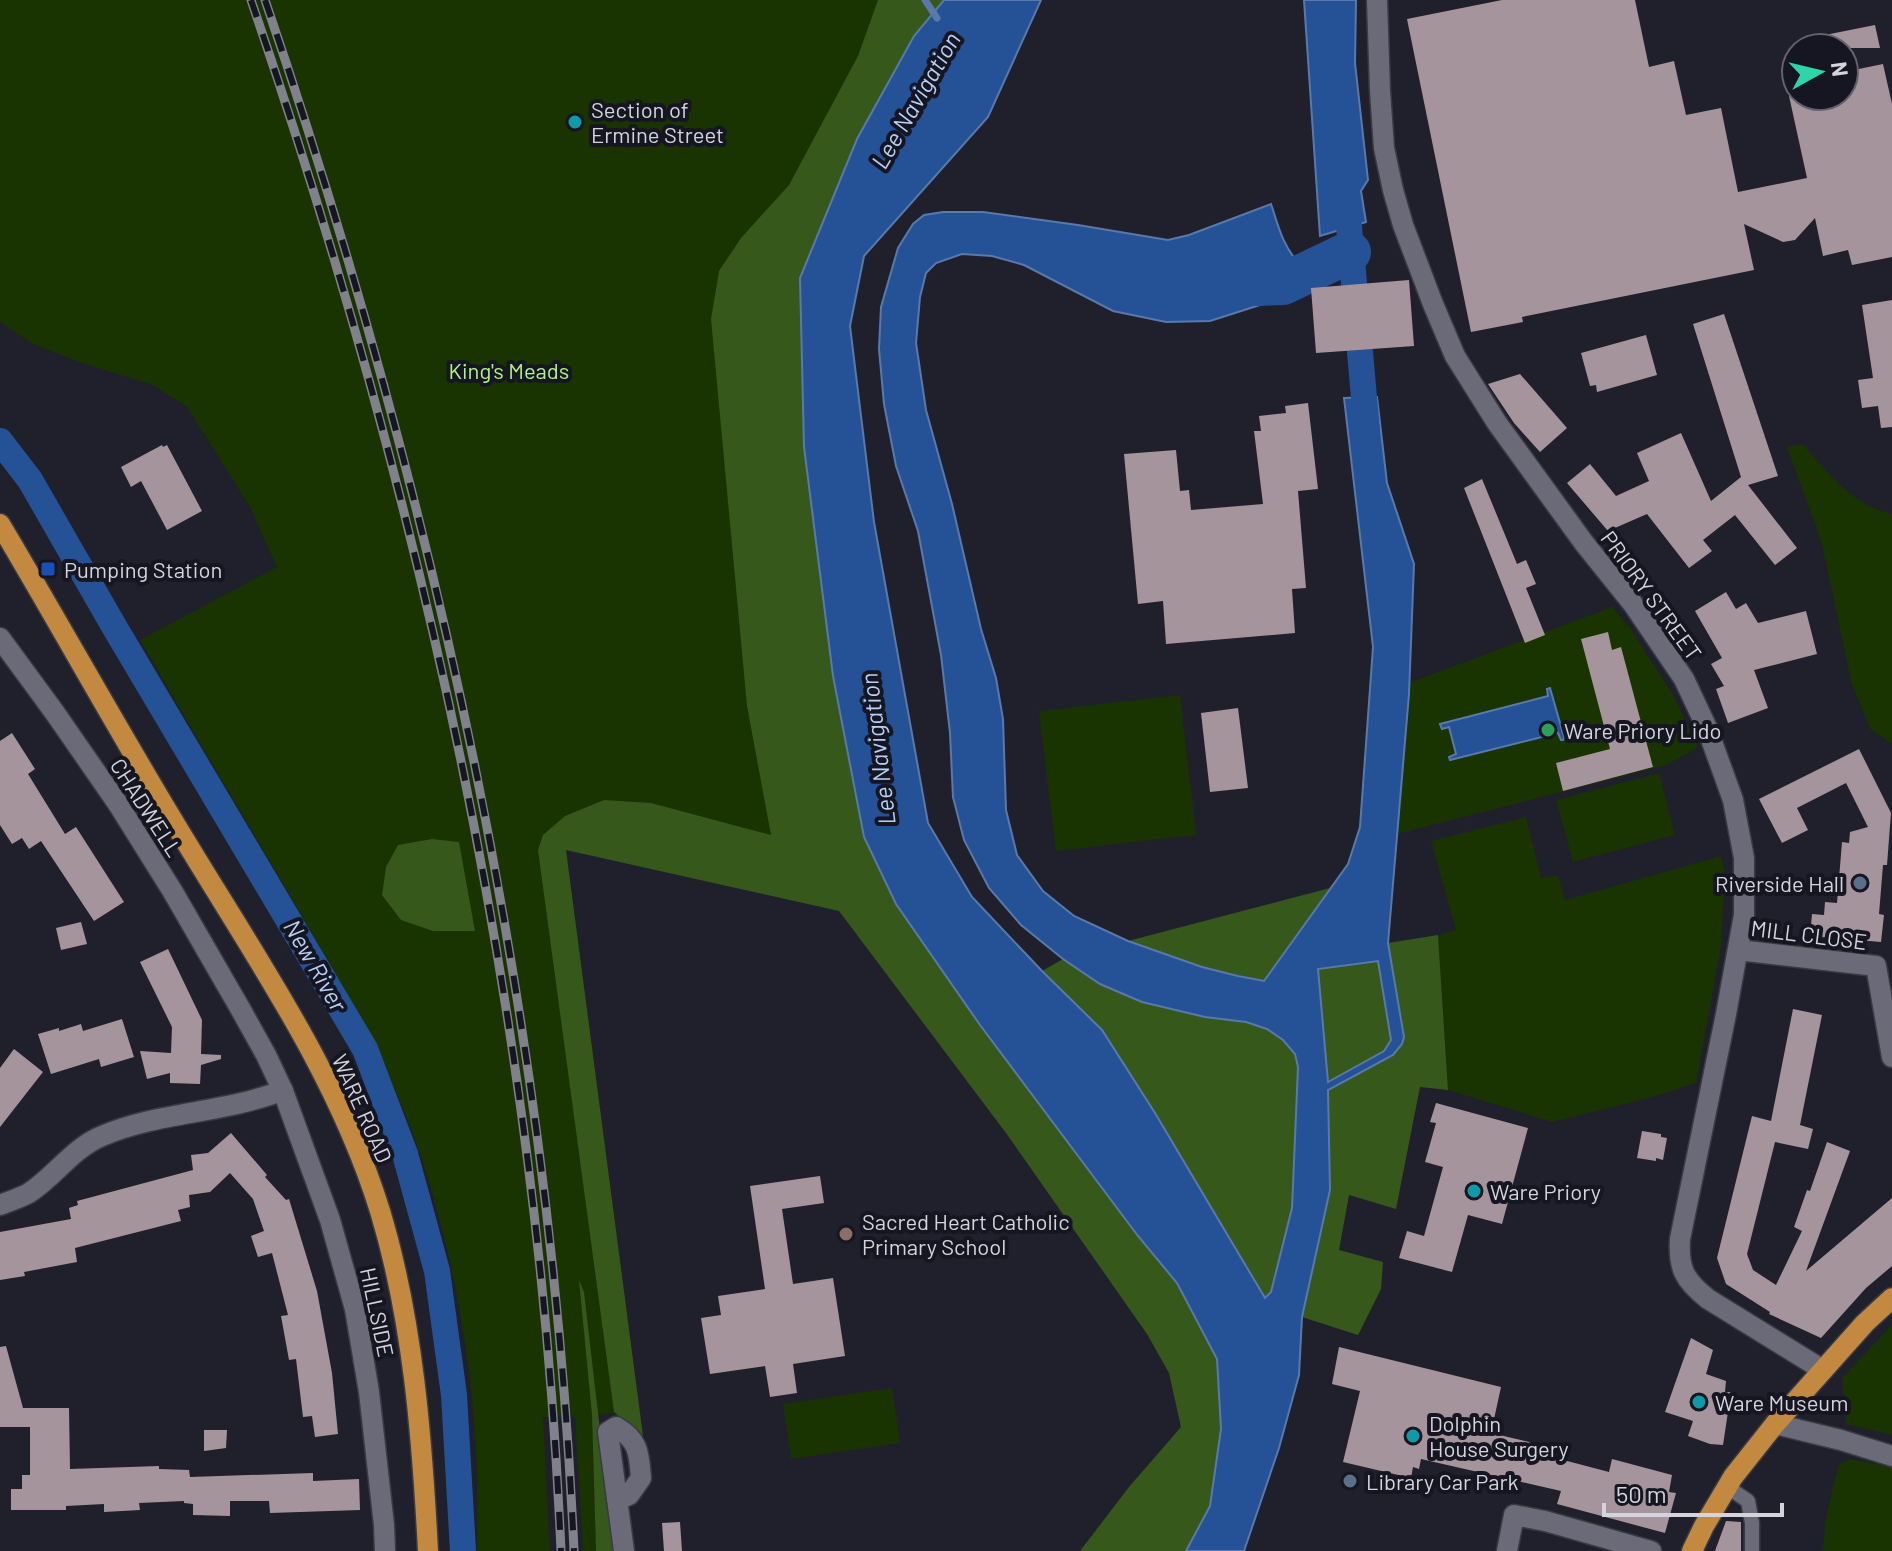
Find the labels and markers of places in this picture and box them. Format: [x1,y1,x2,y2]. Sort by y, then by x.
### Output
place label: Section of Ermine Street [591,96,724,147]
marker: Section of Ermine Street [566,113,584,131]
place label: Pumping Station [64,556,222,582]
marker: Pumping Station [39,560,57,578]
place label: Ware Priory Lido [1564,717,1721,743]
marker: Ware Priory Lido [1539,721,1557,739]
place label: Riverside Hall [1715,870,1844,896]
marker: Riverside Hall [1851,874,1869,892]
place label: Ware Priory [1490,1178,1601,1204]
marker: Ware Priory [1465,1182,1483,1200]
place label: Sacred Heart Catholic Primary School [862,1208,1070,1259]
marker: Sacred Heart Catholic Primary School [837,1225,855,1243]
place label: Ware Museum [1715,1389,1848,1415]
marker: Ware Museum [1690,1393,1708,1411]
place label: Dolphin House Surgery [1429,1410,1569,1461]
marker: Dolphin House Surgery [1404,1427,1422,1445]
place label: Library Car Park [1366,1468,1519,1494]
marker: Library Car Park [1341,1472,1359,1490]

